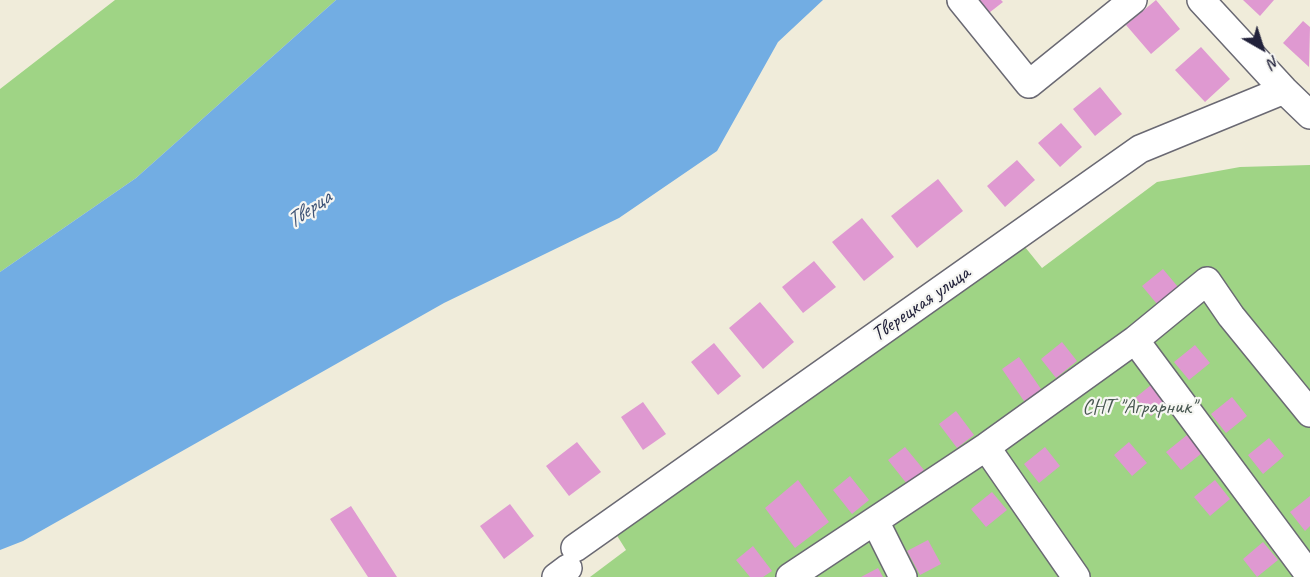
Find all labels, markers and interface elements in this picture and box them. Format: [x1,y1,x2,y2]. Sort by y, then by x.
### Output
north arrow [1232,18,1292,78]
text: N [1263,51,1283,73]
water label: Тверца [281,185,337,235]
street label: Тверецкая улица [867,261,975,347]
park label: СНТ "Аграрник" [1082,394,1196,420]

